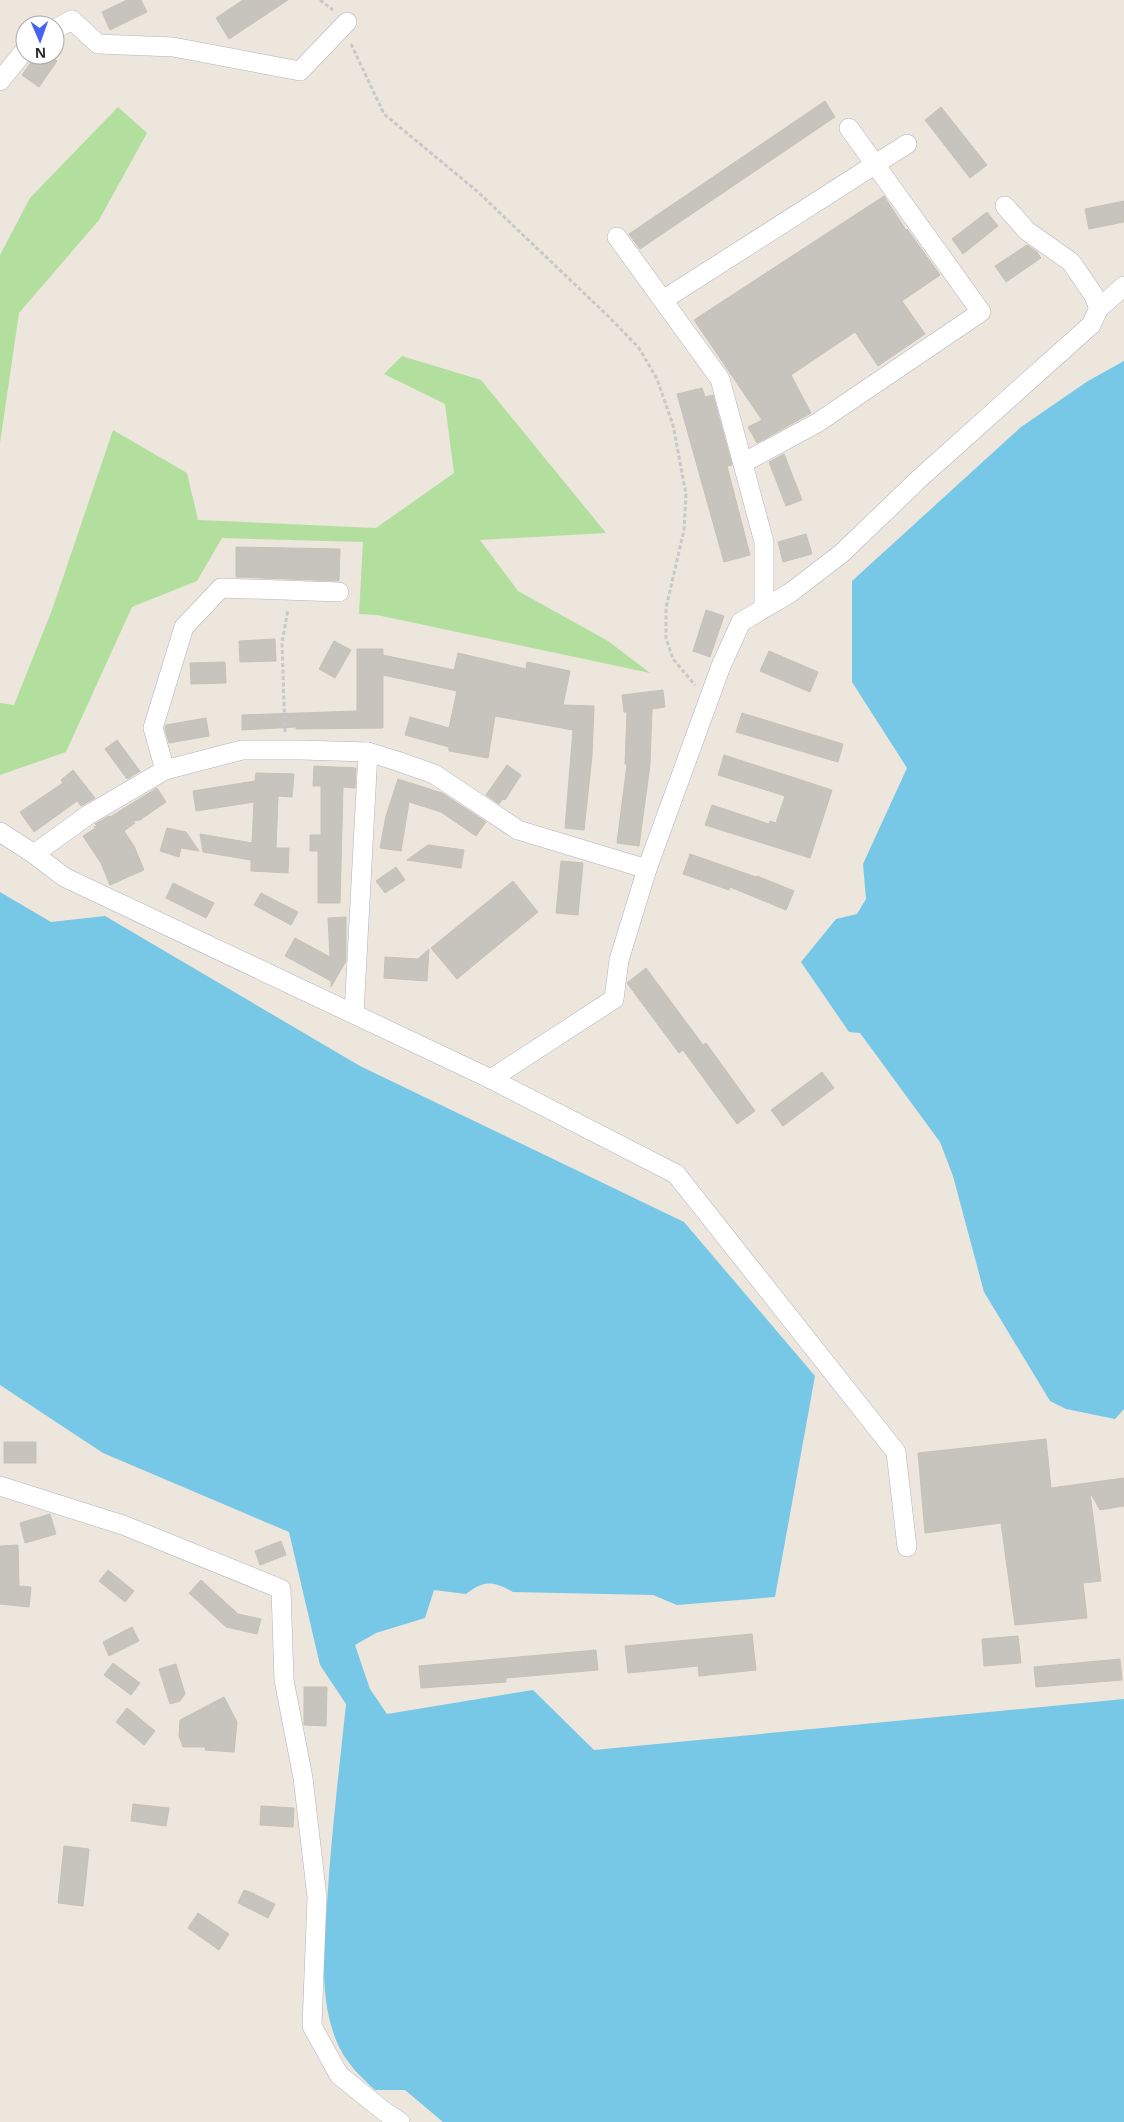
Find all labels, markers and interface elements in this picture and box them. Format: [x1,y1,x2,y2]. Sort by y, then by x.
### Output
north arrow [15,15,65,65]
text: N [34,44,46,63]

